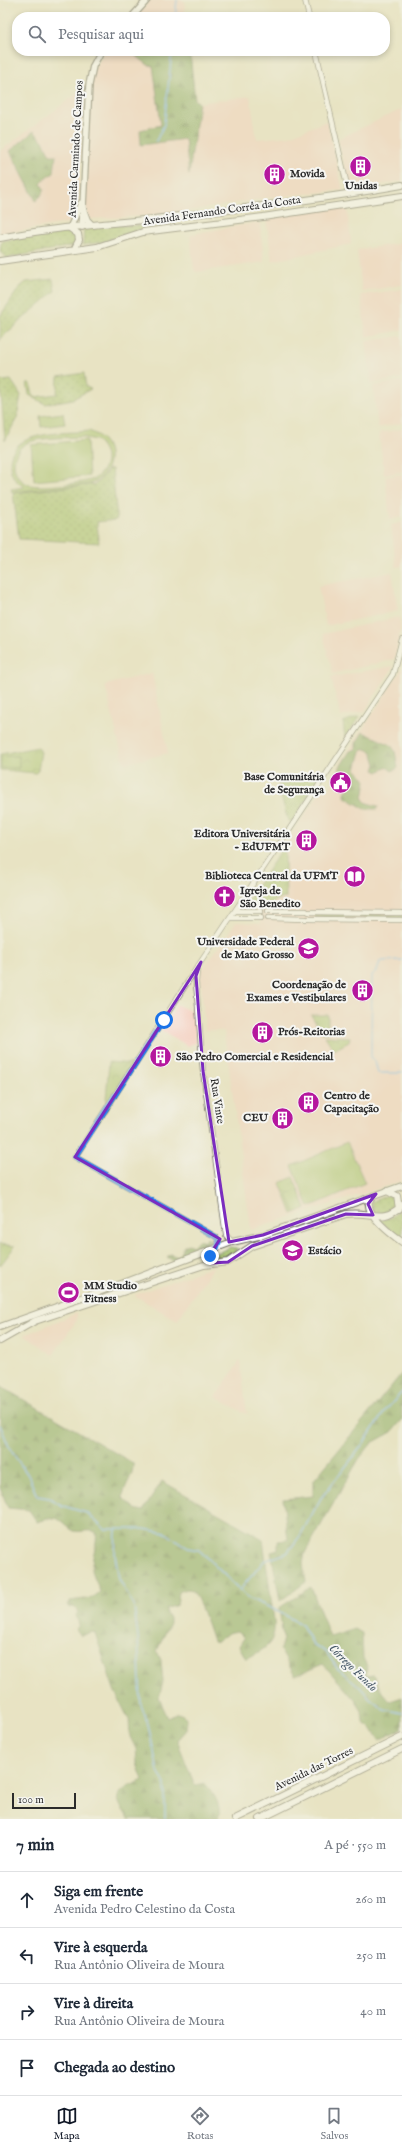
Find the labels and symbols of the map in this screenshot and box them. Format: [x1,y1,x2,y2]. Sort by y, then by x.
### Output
street label: Avenida Carmindo de Campos [65,80,87,219]
building icon: Unidas [348,153,374,179]
building icon: Movida [262,161,288,187]
place label: Movida [290,167,325,181]
place label: Unidas [344,179,377,193]
street label: Avenida Fernando Corrêa da Costa [141,193,302,229]
place label: Base Comunitária de Segurança [244,770,324,797]
public building icon: Base Comunitária de Segurança [327,770,353,796]
place label: Editora Universitária - EdUFMT [194,827,291,854]
building icon: Editora Universitária - EdUFMT [293,827,319,853]
library icon: Biblioteca Central da UFMT [341,863,367,889]
place label: Biblioteca Central da UFMT [205,869,339,883]
church icon: Igreja de São Benedito [212,884,238,910]
place label: Igreja de São Benedito [240,884,300,911]
place label: Universidade Federal de Mato Grosso [196,935,295,962]
school or university icon: Universidade Federal de Mato Grosso [296,935,322,961]
place label: Coordenação de Exames e Vestibulares [247,978,346,1005]
building icon: Coordenação de Exames e Vestibulares [349,978,375,1004]
route start [155,1011,173,1029]
building icon: Prós-Reitorias [250,1019,276,1045]
place label: Prós-Reitorias [278,1025,345,1039]
building icon: São Pedro Comercial e Residencial [147,1044,173,1070]
place label: São Pedro Comercial e Residencial [176,1050,334,1064]
street label: Rua Vinte [206,1077,228,1125]
building icon: Centro de Capacitação [295,1089,321,1115]
place label: Centro de Capacitação [324,1089,379,1116]
building icon: CEU [270,1105,296,1131]
place label: CEU [243,1111,269,1125]
school or university icon: Estácio [280,1238,306,1264]
place label: Estácio [308,1244,342,1258]
route end [201,1247,219,1265]
sports icon: MM Studio Fitness [56,1279,82,1305]
place label: MM Studio Fitness [84,1279,137,1306]
water label: Córrego Fundo [325,1641,380,1696]
street label: Avenida das Torres [272,1744,356,1795]
scale bar [12,1791,76,1810]

